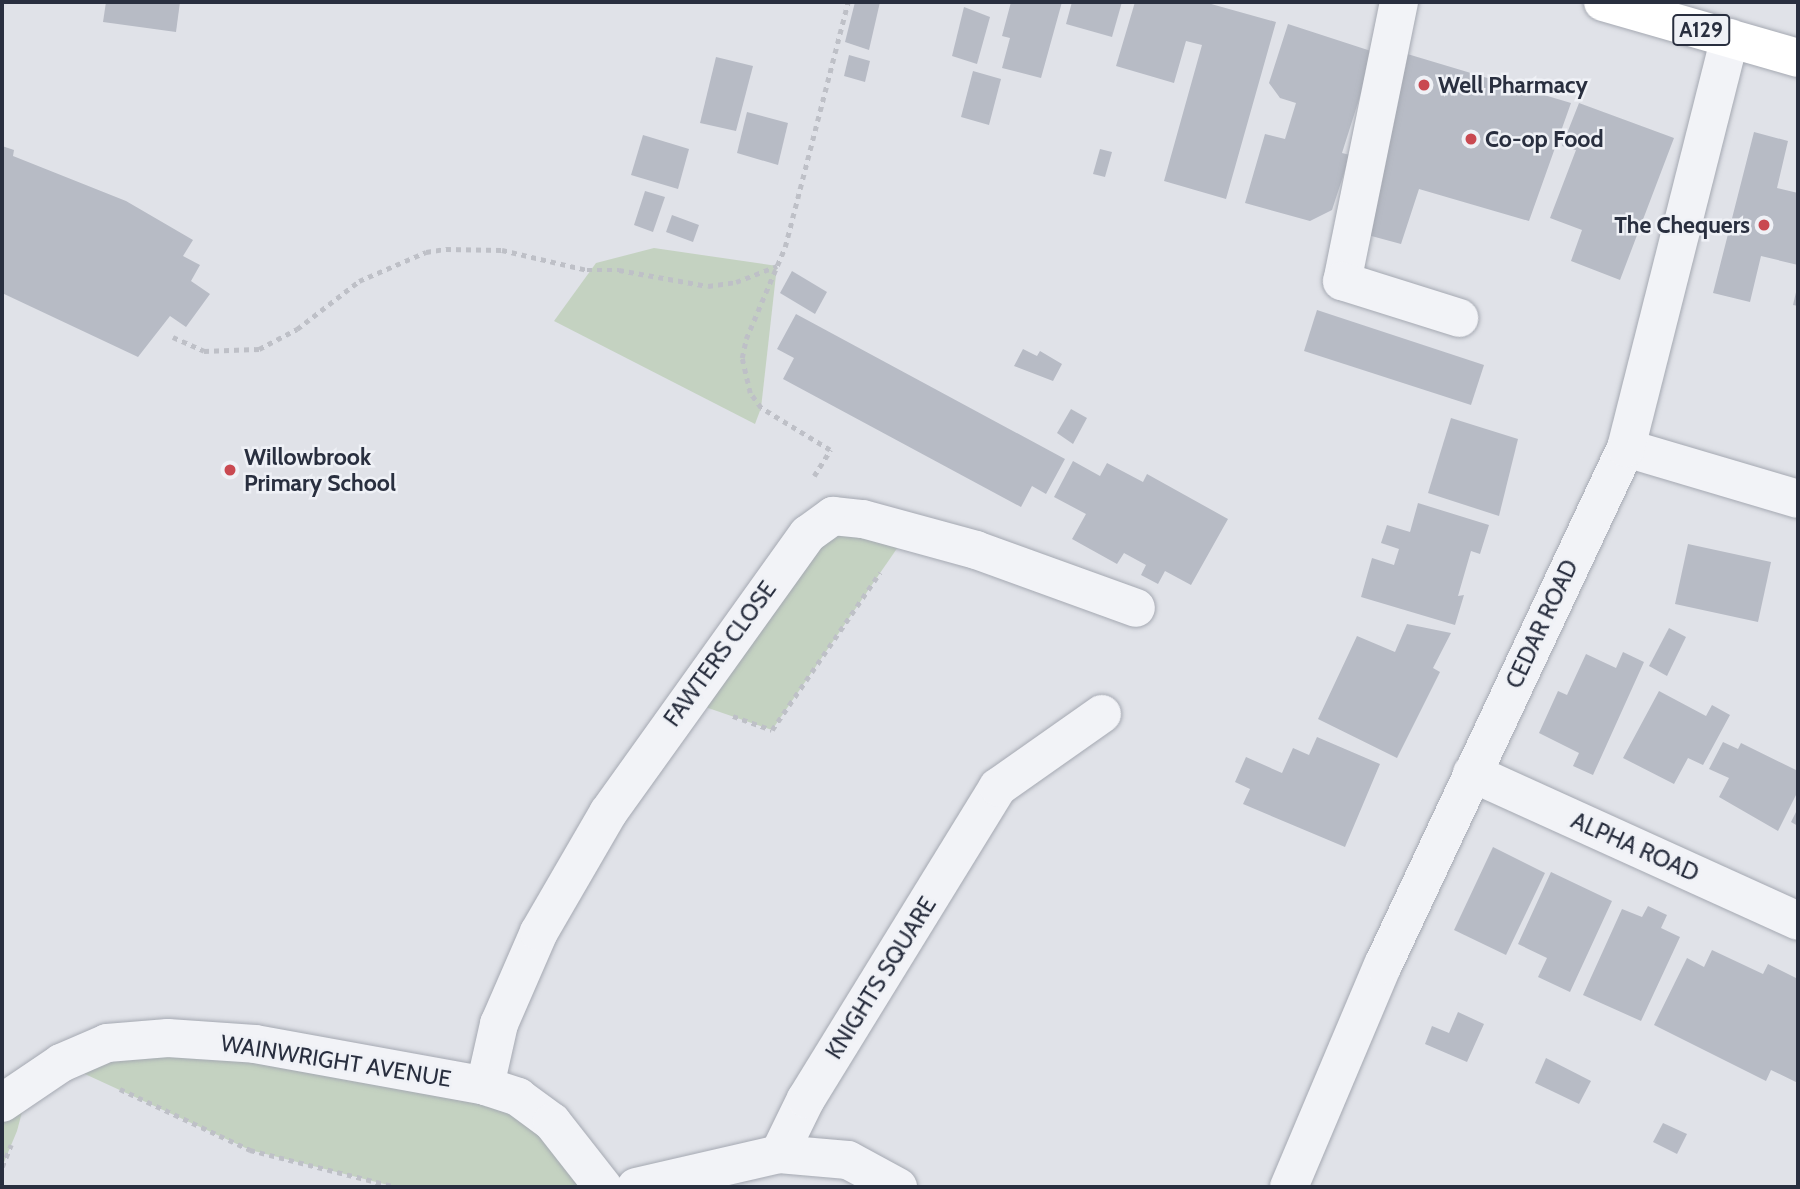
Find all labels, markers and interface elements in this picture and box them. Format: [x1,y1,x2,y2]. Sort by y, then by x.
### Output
road number: A129 [1671,12,1731,48]
place label: Well Pharmacy [1438,71,1588,99]
marker: Well Pharmacy [1416,77,1432,93]
place label: Co-op Food [1485,125,1604,153]
marker: Co-op Food [1463,131,1479,147]
place label: The Chequers [1614,211,1750,239]
marker: The Chequers [1756,217,1772,233]
place label: Willowbrook Primary School [244,443,396,497]
marker: Willowbrook Primary School [222,462,238,478]
street label: CEDAR ROAD [1500,555,1584,693]
street label: FAWTERS CLOSE [658,576,782,732]
street label: ALPHA ROAD [1567,807,1703,887]
street label: KNIGHTS SQUARE [820,892,942,1064]
street label: WAINWRIGHT AVENUE [219,1029,453,1093]

